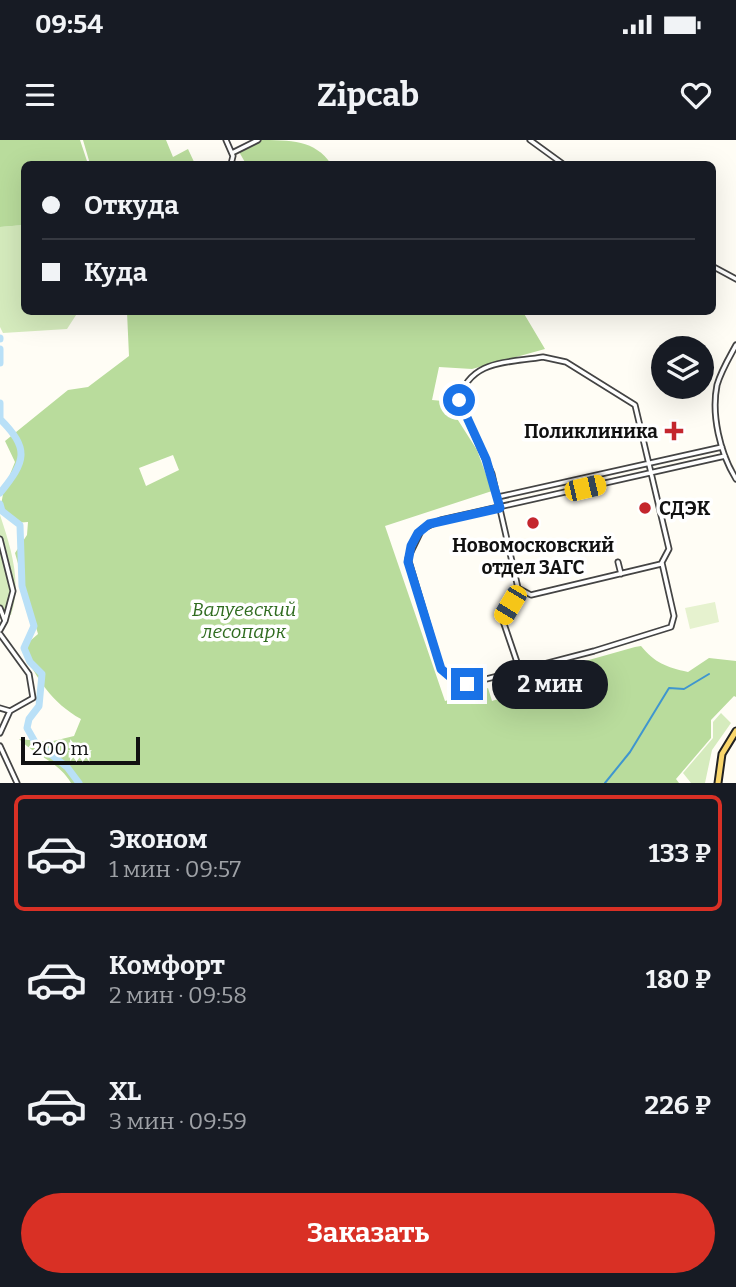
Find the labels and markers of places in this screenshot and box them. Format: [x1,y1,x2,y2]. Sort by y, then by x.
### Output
place label: Поликлиника [524,420,658,443]
marker: Поликлиника [664,421,684,441]
place label: СДЭК [659,497,711,520]
marker: СДЭК [637,500,653,516]
marker: Новомосковский отдел ЗАГС [525,515,541,531]
place label: Новомосковский отдел ЗАГС [452,534,614,579]

